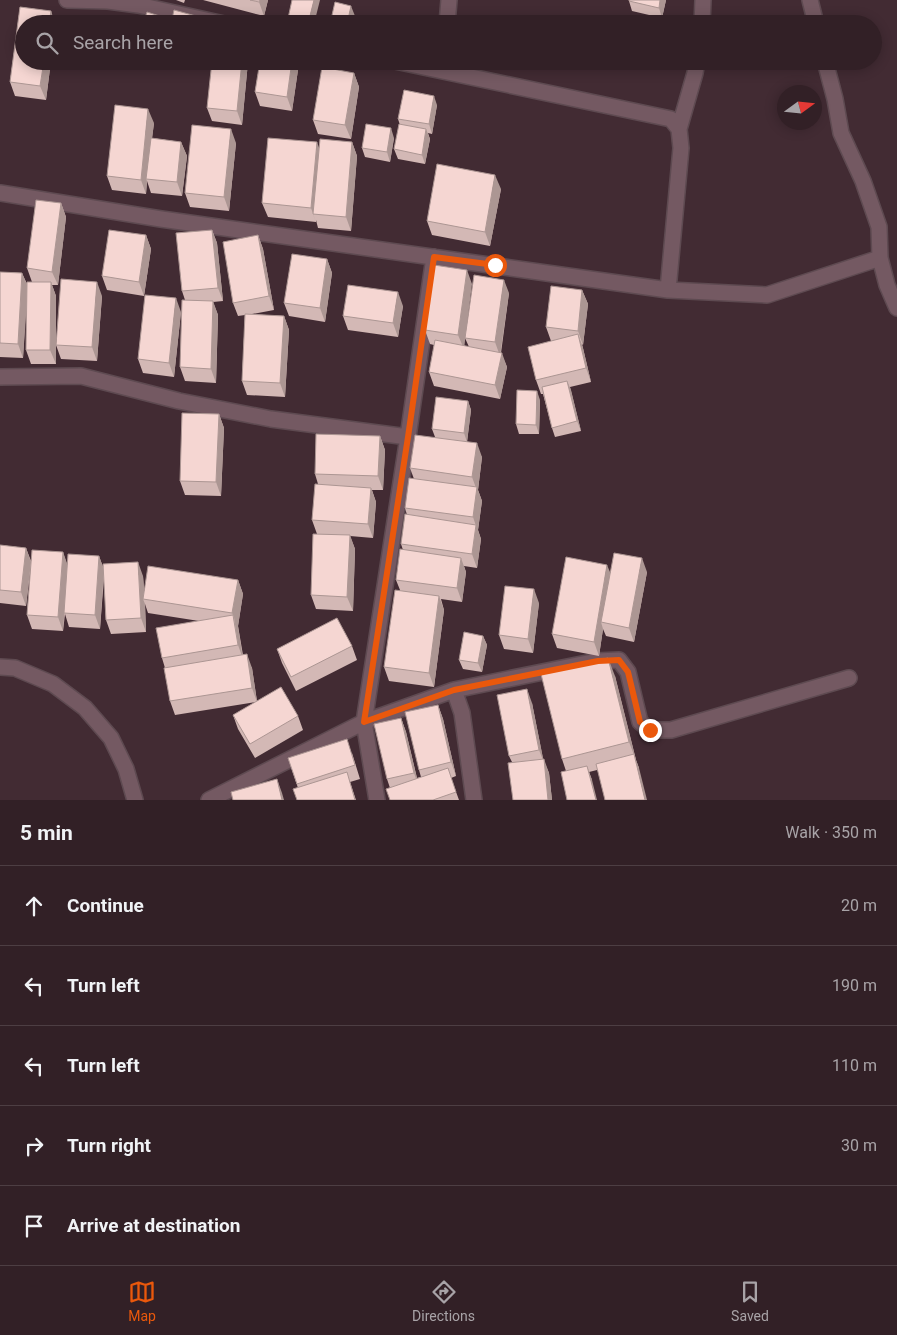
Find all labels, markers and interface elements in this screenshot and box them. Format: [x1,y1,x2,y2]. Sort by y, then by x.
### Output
search box [15,15,882,70]
icon: search [33,29,61,57]
text: Search here [73,31,173,54]
north arrow [777,85,822,130]
route start [484,254,507,277]
route end [639,719,662,742]
text: 5 min [20,821,73,845]
text: Walk · 350 m [785,823,877,842]
icon: ahead [20,892,48,920]
text: Continue [67,894,144,917]
text: 20 m [841,896,877,915]
icon: left [20,972,48,1000]
text: Turn left [67,974,140,997]
text: 190 m [832,976,877,995]
icon: left [20,1052,48,1080]
text: Turn left [67,1054,140,1077]
text: 110 m [832,1056,877,1075]
icon: right [20,1132,48,1160]
text: Turn right [67,1134,151,1157]
text: 30 m [841,1136,877,1155]
icon: arrive [20,1212,48,1240]
text: Arrive at destination [67,1214,240,1237]
tab: Map [128,1278,156,1324]
tab: Directions [412,1278,475,1324]
tab: Saved [731,1278,769,1324]

